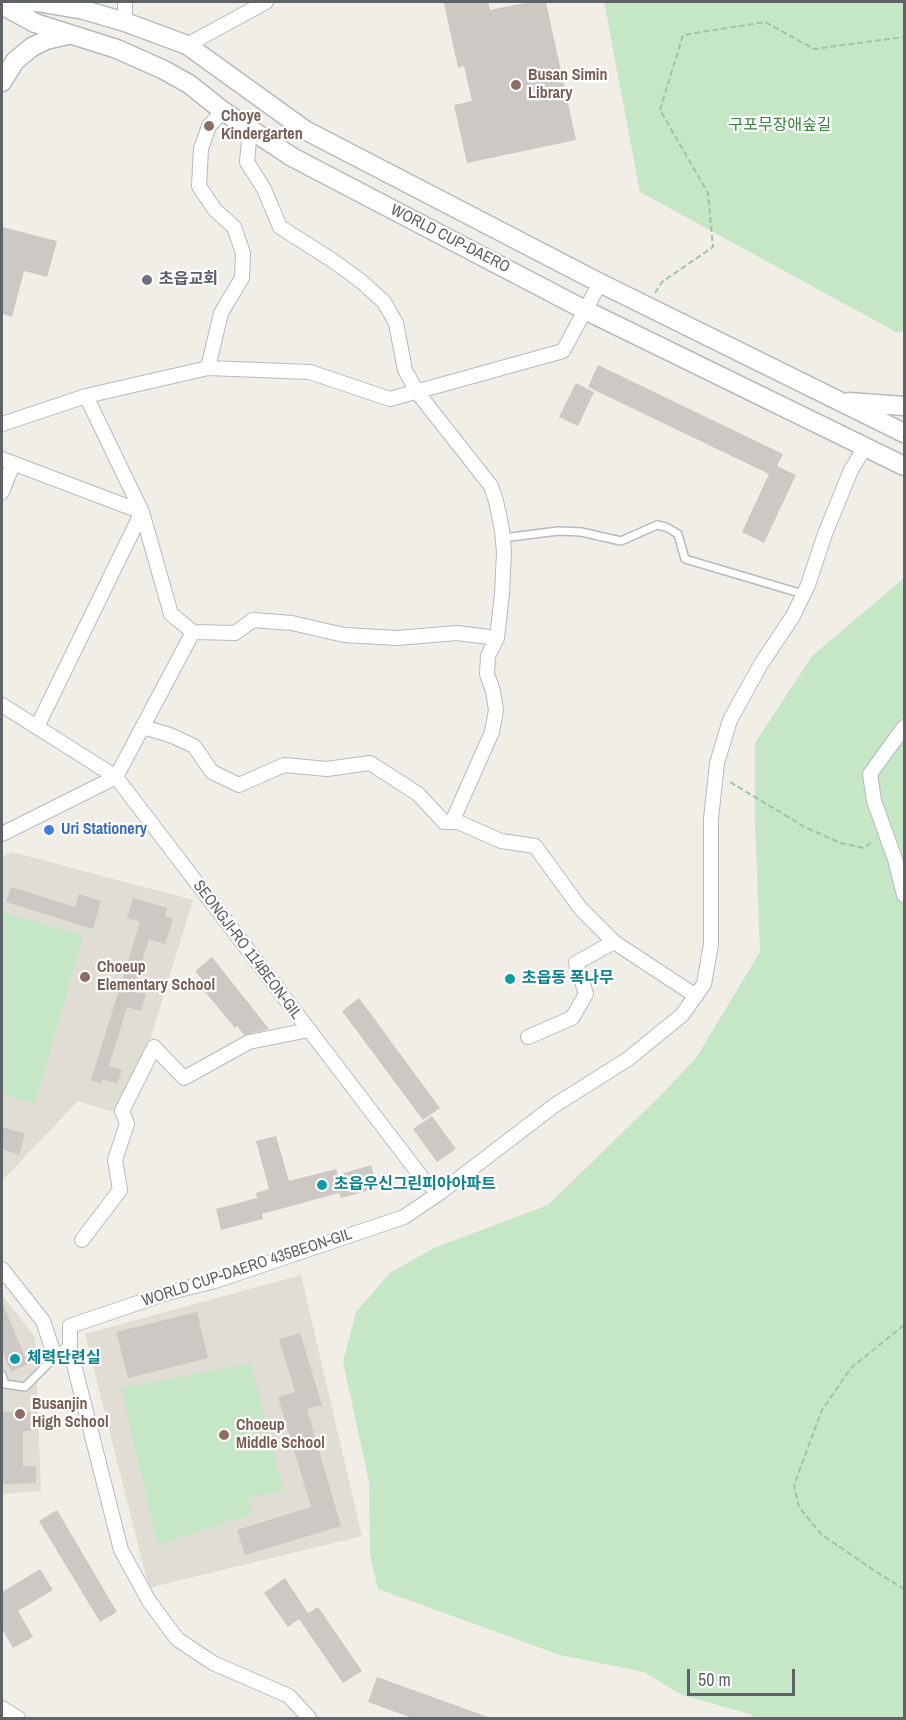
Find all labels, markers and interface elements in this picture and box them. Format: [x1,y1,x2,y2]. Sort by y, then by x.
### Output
place label: Busan Simin Library [528,66,607,104]
marker: Busan Simin Library [509,78,523,92]
place label: Choye Kindergarten [221,107,303,145]
park label: 구포무장애숲길 [728,116,832,136]
marker: Choye Kindergarten [202,119,216,133]
street label: WORLD CUP-DAERO [387,201,513,277]
place label: 초읍교회 [159,270,218,290]
marker: 초읍교회 [140,273,154,287]
place label: Uri Stationery [61,820,147,840]
marker: Uri Stationery [42,823,56,837]
street label: SEONGJI-RO 114BEON-GIL [189,877,305,1023]
place label: Choeup Elementary School [97,958,215,996]
place label: 초읍동 폭나무 [522,969,614,989]
marker: Choeup Elementary School [78,970,92,984]
marker: 초읍동 폭나무 [503,972,517,986]
place label: 초읍우신그린피아아파트 [334,1175,496,1195]
marker: 초읍우신그린피아아파트 [315,1178,329,1192]
street label: WORLD CUP-DAERO 435BEON-GIL [140,1225,354,1311]
place label: 체력단련실 [27,1349,101,1369]
marker: 체력단련실 [8,1352,22,1366]
place label: Busanjin High School [32,1395,109,1433]
marker: Busanjin High School [13,1407,27,1421]
place label: Choeup Middle School [236,1416,325,1454]
marker: Choeup Middle School [217,1428,231,1442]
scale bar [690,1657,798,1695]
text: 50 m [698,1667,731,1692]

